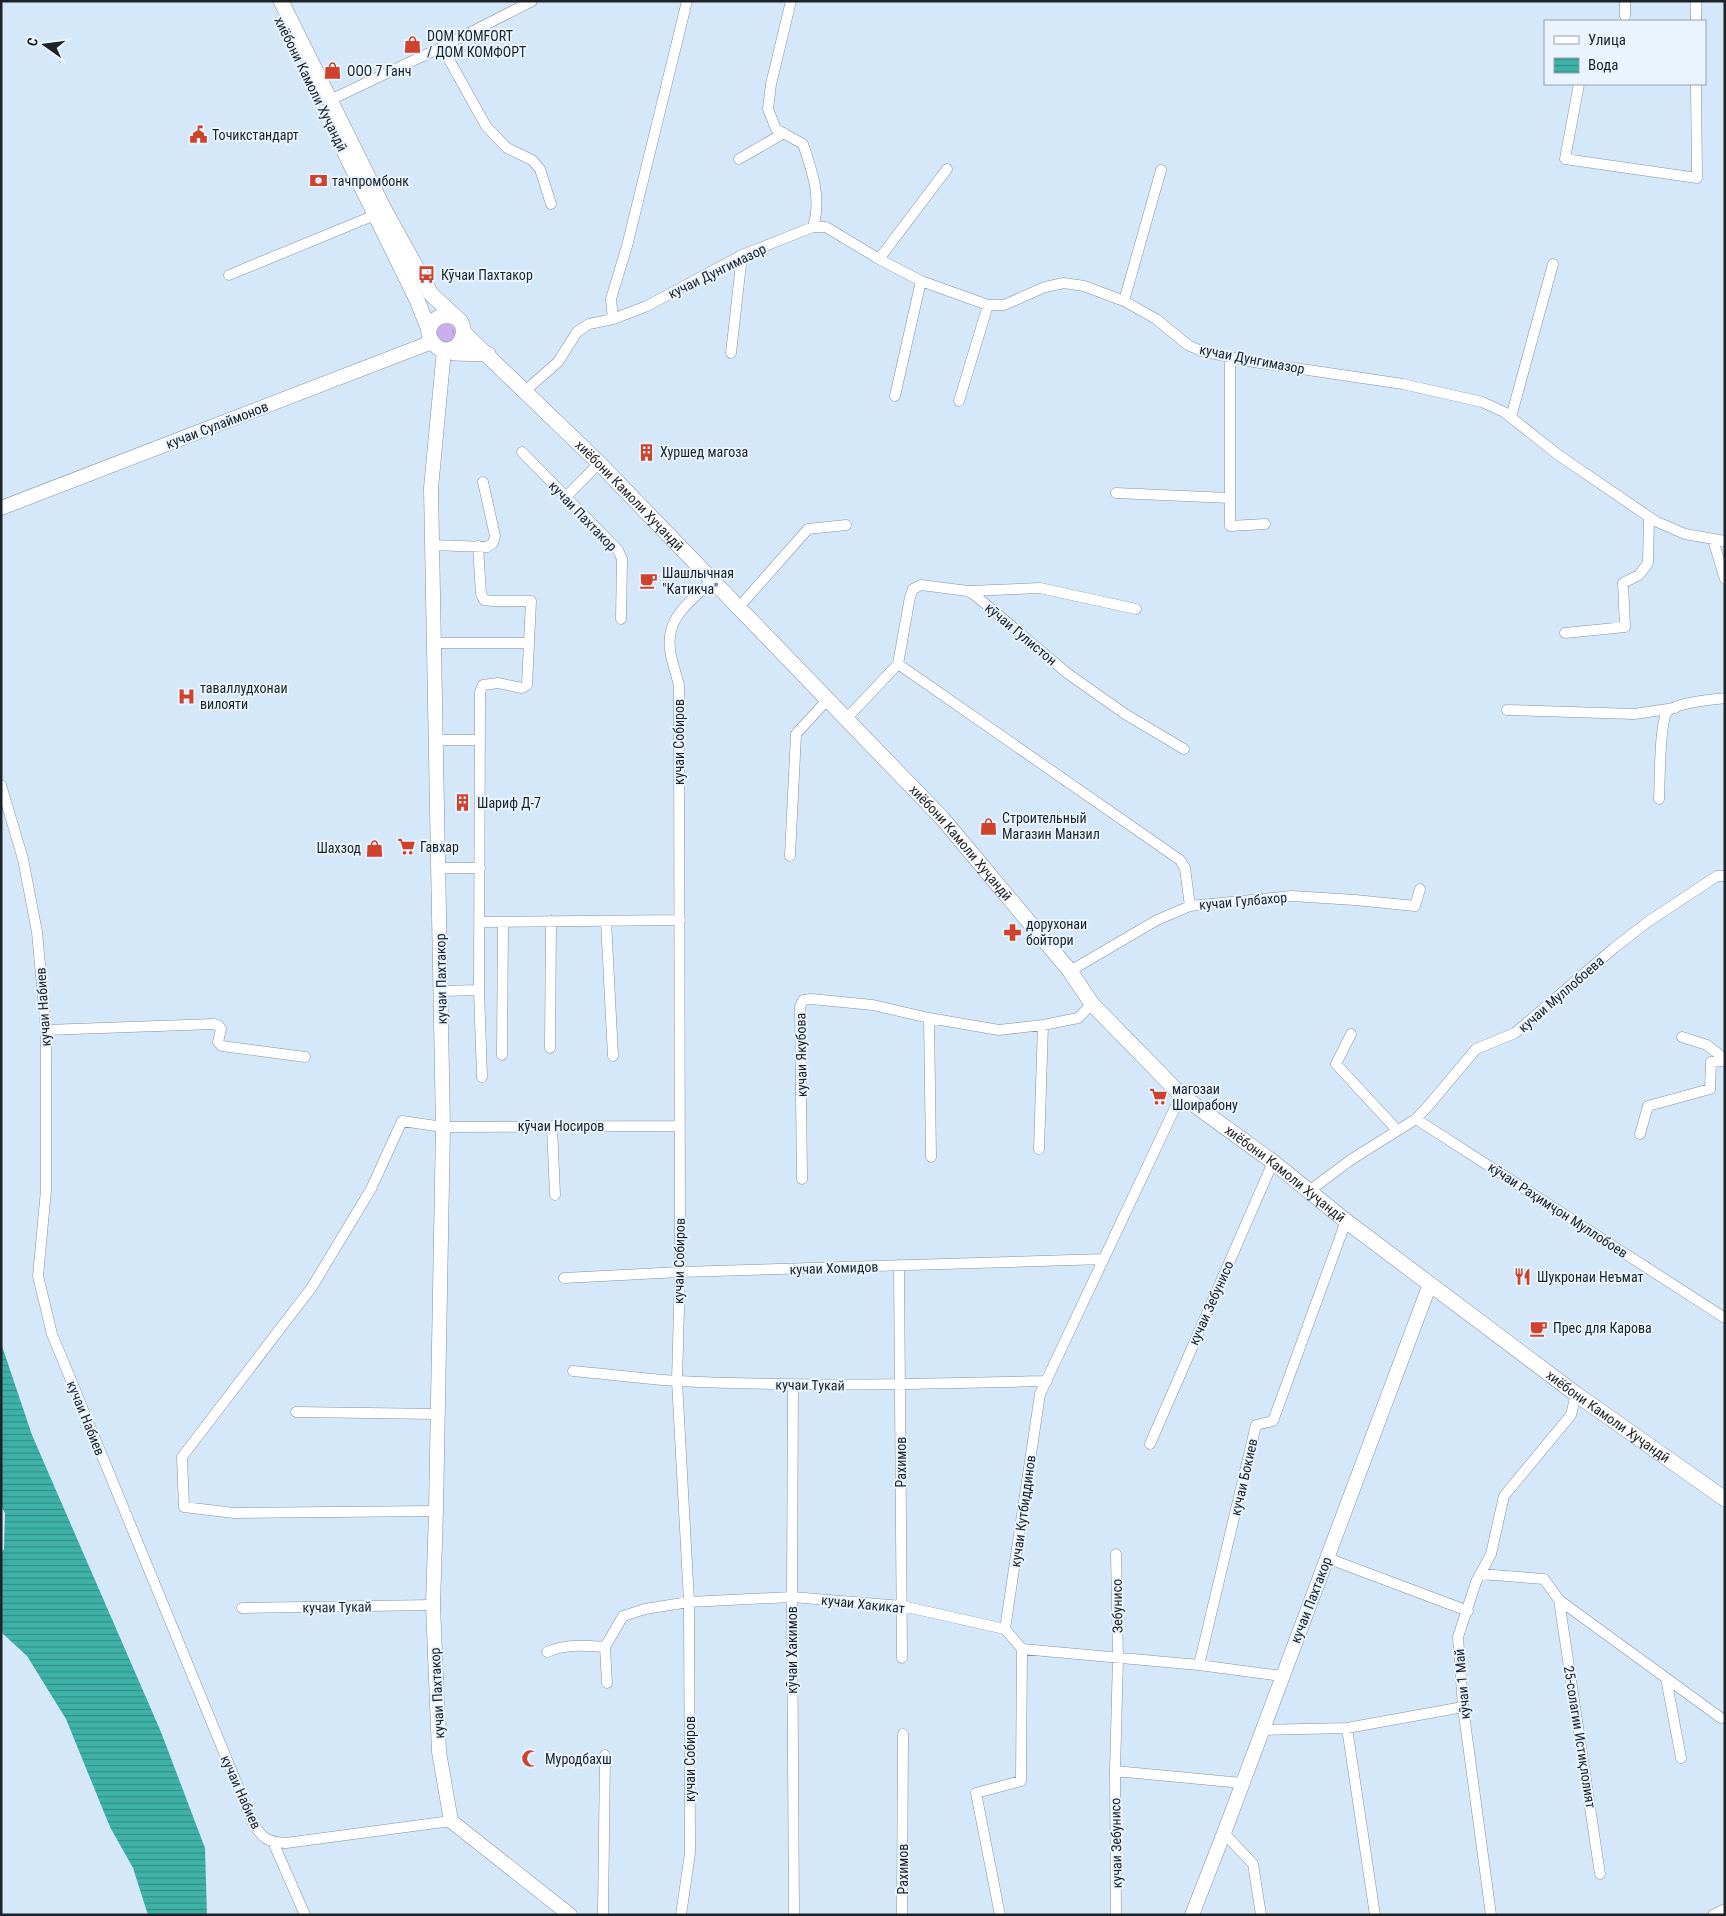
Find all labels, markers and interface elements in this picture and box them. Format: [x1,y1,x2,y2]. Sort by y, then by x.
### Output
street label: хиёбони Камоли Хуҷандӣ [271,14,351,154]
north arrow [20,20,70,70]
legend [1544,20,1706,85]
place label: DOM KOMFORT / ДОМ КОМФОРТ [427,28,526,60]
text: Улица [1588,31,1626,49]
shop icon: DOM KOMFORT / ДОМ КОМФОРТ [403,34,423,54]
text: С [24,36,41,48]
text: Вода [1588,56,1618,74]
shop icon: ООО 7 Ганч [323,61,343,81]
place label: ООО 7 Ганч [347,63,412,79]
public building icon: Точикстандарт [188,125,208,145]
place label: Точикстандарт [212,127,299,143]
bank icon: тачпромбонк [308,171,328,191]
place label: тачпромбонк [332,173,409,189]
street label: кучаи Дунгимазор [665,240,769,302]
bus stop icon: Кӯчаи Пахтакор [417,265,437,285]
place label: Кӯчаи Пахтакор [441,267,533,283]
street label: кучаи Дунгимазор [1198,341,1306,377]
street label: кучаи Сулаймонов [164,398,270,452]
street label: хиёбони Камоли Хуҷандӣ [572,437,687,554]
building icon: Хуршед магоза [636,442,656,462]
place label: Хуршед магоза [660,444,748,460]
street label: кучаи Пахтакор [546,478,620,554]
place label: Шашлычная "Катикча" [662,565,734,597]
cafe icon: Шашлычная "Катикча" [638,571,658,591]
street label: кӯчаи Гулистон [982,599,1060,669]
place label: таваллудхонаи вилояти [200,680,288,712]
hospital icon: таваллудхонаи вилояти [176,686,196,706]
street label: кучаи Собиров [671,699,687,785]
street label: хиёбони Камоли Хуҷандӣ [906,781,1016,904]
building icon: Шариф Д-7 [453,793,473,813]
place label: Шариф Д-7 [477,795,541,811]
place label: Строительный Магазин Манзил [1002,810,1100,842]
shop icon: Строительный Магазин Манзил [978,816,998,836]
supermarket icon: Гавхар [396,837,416,857]
shop icon: Шахзод [365,838,385,858]
place label: Гавхар [420,839,459,855]
place label: Шахзод [316,840,361,856]
street label: кучаи Гулбахор [1198,889,1288,913]
place label: дорухонаи бойтори [1026,916,1087,948]
pharmacy icon: дорухонаи бойтори [1002,922,1022,942]
street label: кучаи Пахтакор [432,933,450,1025]
street label: кучаи Муллобоева [1515,953,1607,1035]
street label: кучаи Набиев [32,967,54,1047]
street label: кучаи Якубова [792,1013,810,1097]
place label: магозаи Шоирабону [1172,1081,1238,1113]
supermarket icon: магозаи Шоирабону [1148,1087,1168,1107]
street label: кӯчаи Носиров [518,1118,604,1134]
street label: хиёбони Камоли Хуҷандӣ [1222,1122,1349,1225]
street label: кӯчаи Раҳимҷон Муллобоев [1485,1159,1631,1261]
street label: кучаи Собиров [670,1218,688,1304]
street label: кучаи Хомидов [789,1258,879,1278]
street label: кучаи Зебунисо [1185,1258,1237,1348]
restaurant icon: Шукронаи Неъмат [1513,1267,1533,1287]
place label: Шукронаи Неъмат [1537,1269,1643,1285]
cafe icon: Прес для Карова [1529,1318,1549,1338]
place label: Прес для Карова [1553,1320,1652,1336]
street label: хиёбони Камоли Хуҷандӣ [1543,1367,1673,1466]
street label: кучаи Тукай [775,1376,845,1394]
street label: кучаи Набиев [64,1378,108,1458]
street label: Рахимов [893,1437,909,1487]
street label: кучаи Бокиев [1227,1437,1261,1517]
street label: кучаи Кутбиддинов [1007,1454,1039,1568]
street label: кучаи Пахтакор [1287,1555,1335,1645]
street label: Зебунисо [1109,1579,1125,1633]
street label: кучаи Хакикат [820,1592,906,1616]
street label: кучаи Тукай [302,1598,372,1616]
street label: кӯчаи Хакимов [784,1606,800,1694]
street label: кучаи Пахтакор [427,1647,447,1739]
street label: кӯчаи 1 Май [1451,1648,1473,1720]
street label: 25-солагии Истиқлолият [1561,1665,1599,1809]
street label: кучаи Собиров [682,1716,698,1802]
mosque icon: Муродбахш [521,1749,541,1769]
place label: Муродбахш [545,1751,612,1767]
street label: кучаи Набиев [218,1753,264,1831]
street label: кучаи Зебунисо [1107,1798,1125,1888]
street label: Рахимов [895,1844,911,1894]

